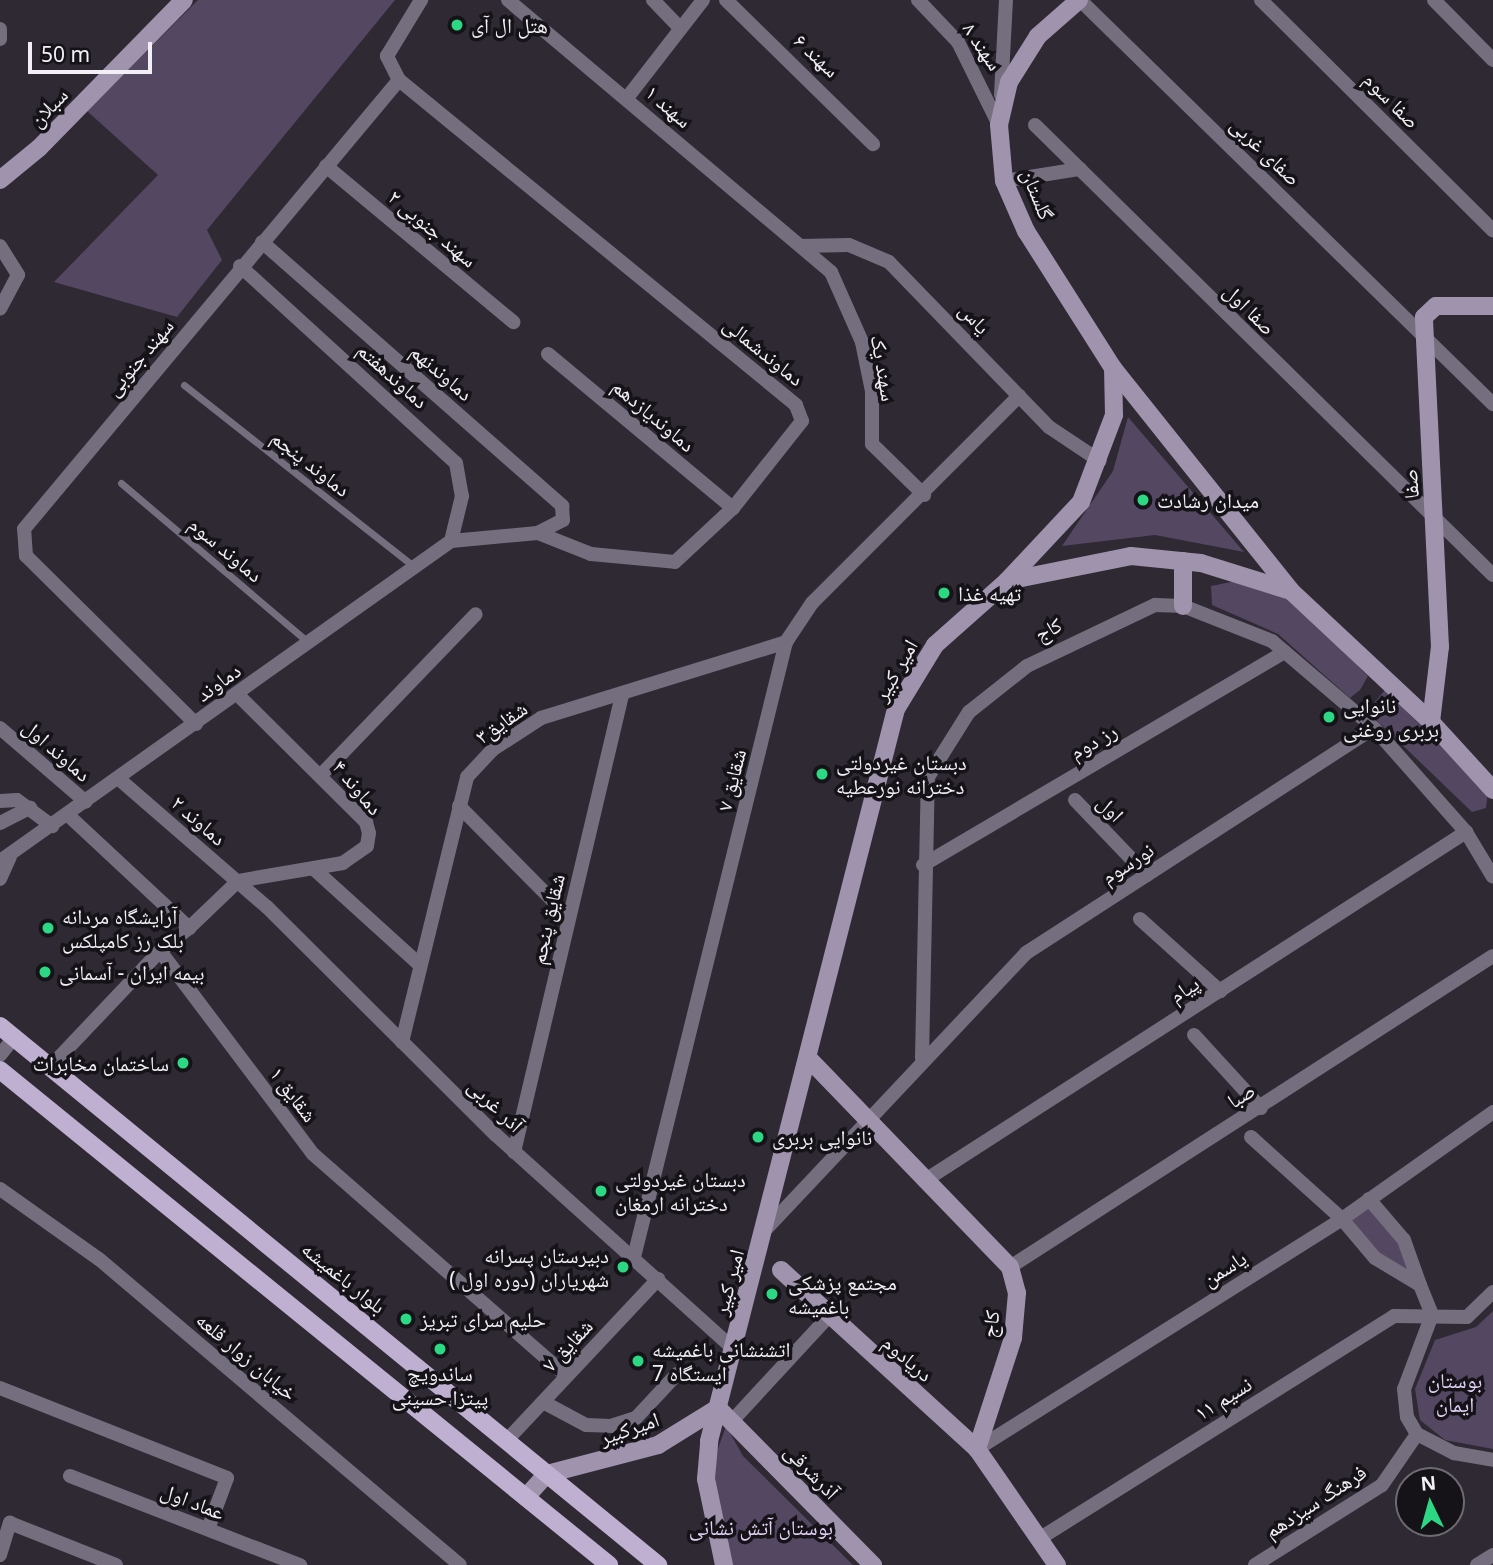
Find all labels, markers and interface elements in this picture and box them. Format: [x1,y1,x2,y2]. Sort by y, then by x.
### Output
place label: هتل ال آی [471,12,548,38]
marker: هتل ال آی [449,17,465,33]
street label: سهند ۸ [958,17,1008,75]
scale bar [32,28,156,72]
street label: سهند ۶ [789,28,845,82]
text: 50 m [41,40,90,68]
street label: صفا سوم [1359,67,1425,133]
street label: سهند ۱ [641,79,697,133]
street label: سبلان [23,82,73,132]
street label: صفای غربی [1226,111,1306,191]
street label: گلستان [1016,165,1060,223]
street label: سهند جنوبی ۲ [384,184,482,272]
street label: صفا اول [1219,278,1281,340]
street label: یاس [954,297,996,339]
street label: دماوندشمالی [719,311,809,391]
street label: سهند جنوبی [99,313,179,401]
street label: سهند یک [866,333,902,403]
street label: دماوندهفتم [352,337,434,413]
street label: دماوندنهم [406,338,478,406]
street label: دماوندیازدهم [608,373,700,457]
street label: دماوند پنجم [267,424,355,502]
street label: صفا [1396,468,1424,500]
place label: میدان رشادت [1157,487,1259,513]
marker: میدان رشادت [1135,492,1151,508]
street label: دماوند سوم [184,511,268,587]
place label: تهیه غذا [958,580,1021,606]
marker: تهیه غذا [936,585,952,601]
street label: کاج [1030,611,1066,647]
street label: امیر کبیر [867,635,923,705]
street label: دماوند [191,657,245,707]
place label: نانوایی بربری روغنی [1343,692,1439,742]
street label: شقایق۳ [470,695,532,749]
marker: نانوایی بربری روغنی [1321,709,1337,725]
street label: دماوند اول [18,714,96,786]
street label: رز دوم [1065,717,1121,765]
street label: شقایق ۷ [711,746,751,814]
place label: دبستان غیردولتی دخترانه نورعطیه [836,749,967,799]
street label: دماوند ۴ [328,754,388,820]
marker: دبستان غیردولتی دخترانه نورعطیه [814,766,830,782]
street label: دماوند ۲ [167,789,231,851]
street label: اول [1092,789,1130,827]
street label: نورسوم [1096,837,1158,889]
street label: شقایق پنجم [524,871,570,967]
place label: آرایشگاه مردانه بلک رز کامپلکس [62,903,184,953]
marker: آرایشگاه مردانه بلک رز کامپلکس [40,920,56,936]
place label: بیمه ایران - آسمانی [59,959,205,985]
marker: بیمه ایران - آسمانی [37,964,53,980]
street label: پیام [1164,970,1204,1008]
place label: ساختمان مخابرات [33,1050,169,1076]
marker: ساختمان مخابرات [175,1055,191,1071]
street label: شقایق ۱ [265,1061,323,1127]
street label: آذر غربی [463,1073,529,1137]
street label: صبا [1222,1077,1260,1113]
place label: نانوایی بربری [772,1124,872,1150]
marker: نانوایی بربری [750,1129,766,1145]
place label: دبستان غیردولتی دخترانه ارمغان [615,1166,746,1216]
marker: دبستان غیردولتی دخترانه ارمغان [593,1183,609,1199]
street label: بلوار باغمیشه [297,1236,391,1318]
place label: دبیرستان پسرانه شهریاران (دوره اول ) [449,1242,609,1292]
street label: یاسمن [1197,1245,1251,1291]
street label: امیر کبیر [707,1246,749,1318]
marker: دبیرستان پسرانه شهریاران (دوره اول ) [615,1259,631,1275]
place label: مجتمع پزشکی باغمیشه [788,1269,897,1319]
marker: مجتمع پزشکی باغمیشه [762,1284,782,1304]
place label: حلیم سرای تبریز [420,1306,546,1332]
street label: خیابان زوار قلعه [192,1307,302,1405]
street label: کاج [975,1309,1005,1339]
marker: حلیم سرای تبریز [398,1311,414,1327]
street label: شقایق ۷ [536,1313,598,1377]
street label: دریادوم [878,1329,938,1387]
place label: اتشنشانی باغمیشه ایستگاه 7 [652,1336,790,1386]
marker: ساندویچ پیتزا حسینی [432,1341,448,1357]
marker: اتشنشانی باغمیشه ایستگاه 7 [630,1353,646,1369]
place label: ساندویچ پیتزا حسینی [392,1360,488,1410]
park label: بوستان ایمان [1428,1367,1482,1417]
street label: نسیم ۱۱ [1190,1371,1256,1425]
street label: امیرکبیر [596,1406,662,1450]
street label: آذرشرقی [780,1438,844,1504]
street label: فرهنگ سیزدهم [1259,1459,1371,1543]
north arrow [1395,1467,1465,1537]
text: N [1420,1469,1437,1497]
street label: عماد اول [158,1477,228,1525]
park label: بوستان آتش نشانی [689,1514,833,1540]

